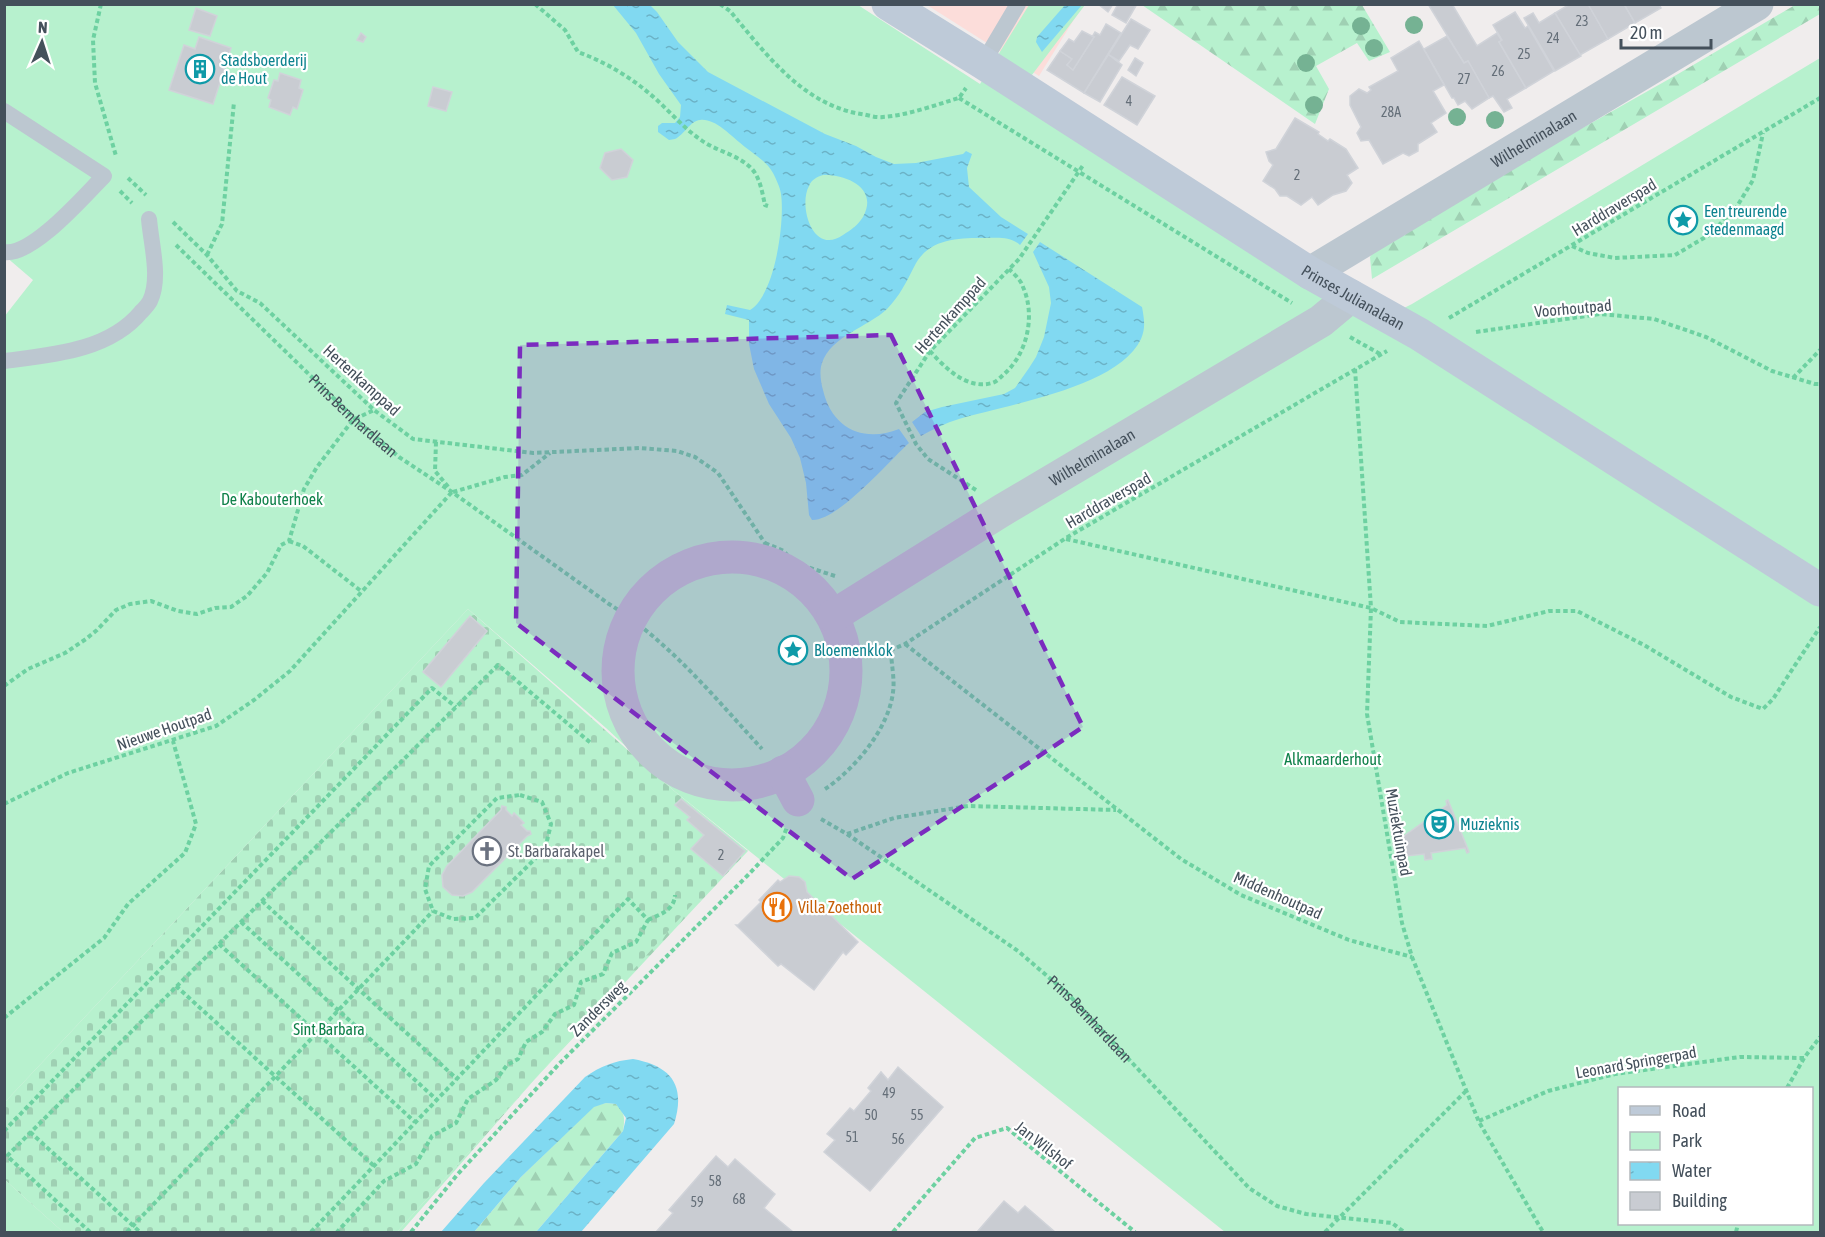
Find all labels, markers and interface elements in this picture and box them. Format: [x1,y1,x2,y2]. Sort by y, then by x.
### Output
north arrow [12,12,72,72]
scale bar [1621,12,1711,50]
house number: 23 [1575,13,1589,29]
text: N [38,18,48,36]
text: 20 m [1630,22,1662,43]
house number: 24 [1546,30,1560,46]
house number: 25 [1517,46,1531,62]
place label: Stadsboerderij de Hout [221,51,307,87]
building icon: Stadsboerderij de Hout [184,53,216,85]
house number: 26 [1491,63,1505,79]
house number: 27 [1457,71,1471,87]
house number: 4 [1126,93,1133,109]
house number: 28A [1381,104,1401,120]
street label: Wilhelminalaan [1488,106,1579,171]
house number: 2 [1294,167,1300,183]
street label: Harddraverspad [1569,175,1660,240]
place label: Een treurende stedenmaagd [1704,202,1787,239]
place icon: Een treurende stedenmaagd [1667,204,1699,236]
street label: Prinses Julianalaan [1298,261,1408,333]
street label: Hertenkamppad [911,273,990,358]
street label: Voorhoutpad [1534,296,1612,321]
street label: Hertenkamppad [319,341,404,420]
street label: Prins Bernhardlaan [305,370,401,461]
street label: Wilhelminalaan [1046,425,1138,489]
street label: Harddraverspad [1062,468,1154,532]
park label: De Kabouterhoek [221,490,323,508]
place icon: Bloemenklok [777,634,809,666]
place label: Bloemenklok [814,641,893,659]
street label: Nieuwe Houtpad [114,704,214,755]
park label: Alkmaarderhout [1284,750,1382,768]
street label: Muziektuinpad [1381,787,1416,877]
theatre icon: Muzieknis [1423,808,1455,840]
place label: Muzieknis [1460,815,1520,833]
church icon: St. Barbarakapel [471,835,503,867]
place label: St. Barbarakapel [508,842,605,861]
house number: 2 [718,847,724,863]
street label: Middenhoutpad [1231,867,1325,923]
restaurant icon: Villa Zoethout [761,891,793,923]
place label: Villa Zoethout [798,898,882,916]
street label: Prins Bernhardlaan [1044,971,1136,1066]
street label: Zandersweg [566,976,630,1040]
park label: Sint Barbara [293,1020,365,1038]
street label: Leonard Springerpad [1574,1043,1698,1082]
house number: 49 [882,1085,896,1101]
legend [1618,1087,1813,1225]
text: Road [1672,1100,1706,1121]
house number: 50 [864,1107,878,1123]
house number: 55 [910,1107,924,1123]
street label: Jan Wilshof [1012,1117,1077,1173]
house number: 51 [845,1129,859,1145]
text: Park [1672,1130,1702,1151]
house number: 56 [891,1131,905,1147]
text: Water [1672,1160,1712,1181]
house number: 58 [708,1173,722,1189]
text: Building [1672,1190,1727,1211]
house number: 68 [732,1191,746,1207]
house number: 59 [690,1194,704,1210]

